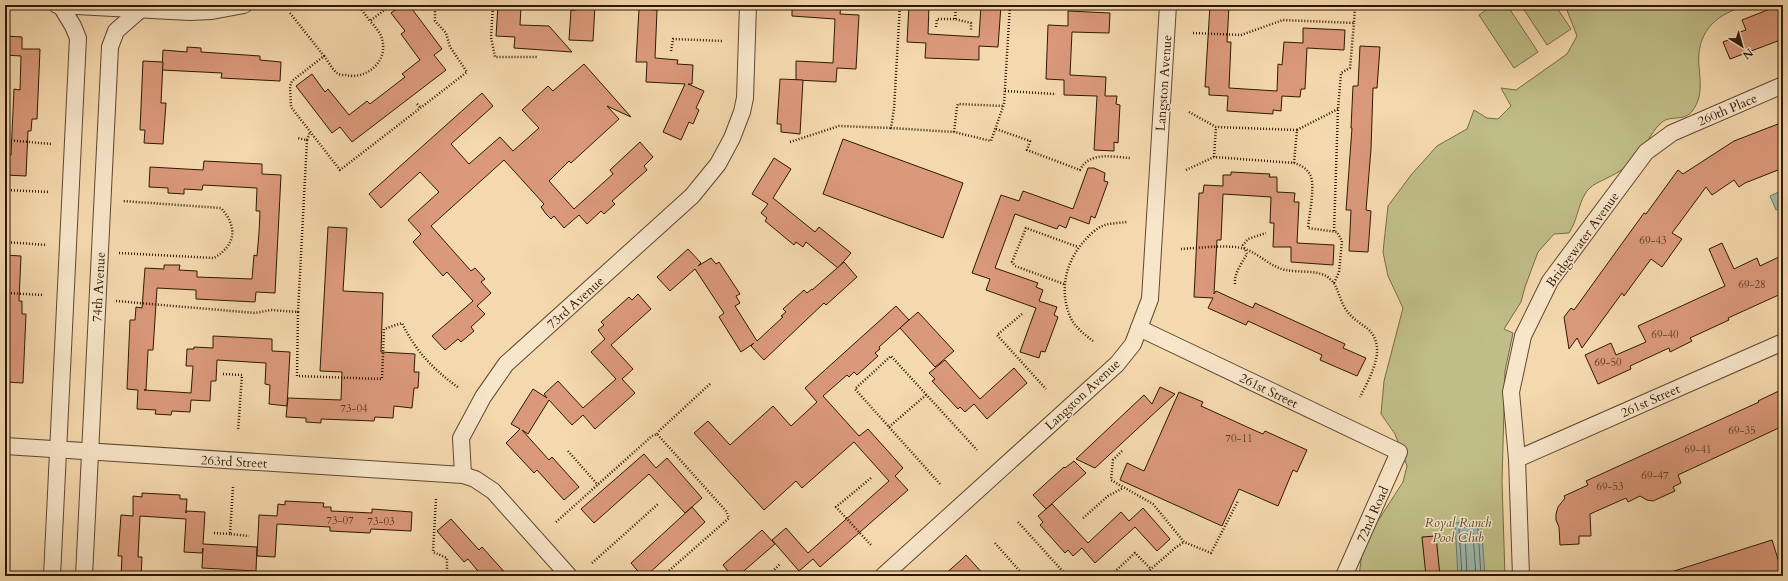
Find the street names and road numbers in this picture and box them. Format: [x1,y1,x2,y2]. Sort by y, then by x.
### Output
street label: Langston Avenue [1152,34,1176,132]
street label: 260th Place [1695,89,1760,131]
street label: Bridgewater Avenue [1542,188,1624,291]
street label: 74th Avenue [88,251,110,323]
street label: 73rd Avenue [543,272,608,333]
street label: Langston Avenue [1041,355,1124,434]
street label: 261st Street [1236,369,1301,413]
street label: 261st Street [1618,380,1683,422]
street label: 263rd Street [200,451,268,473]
street label: 72nd Road [1353,483,1393,545]

